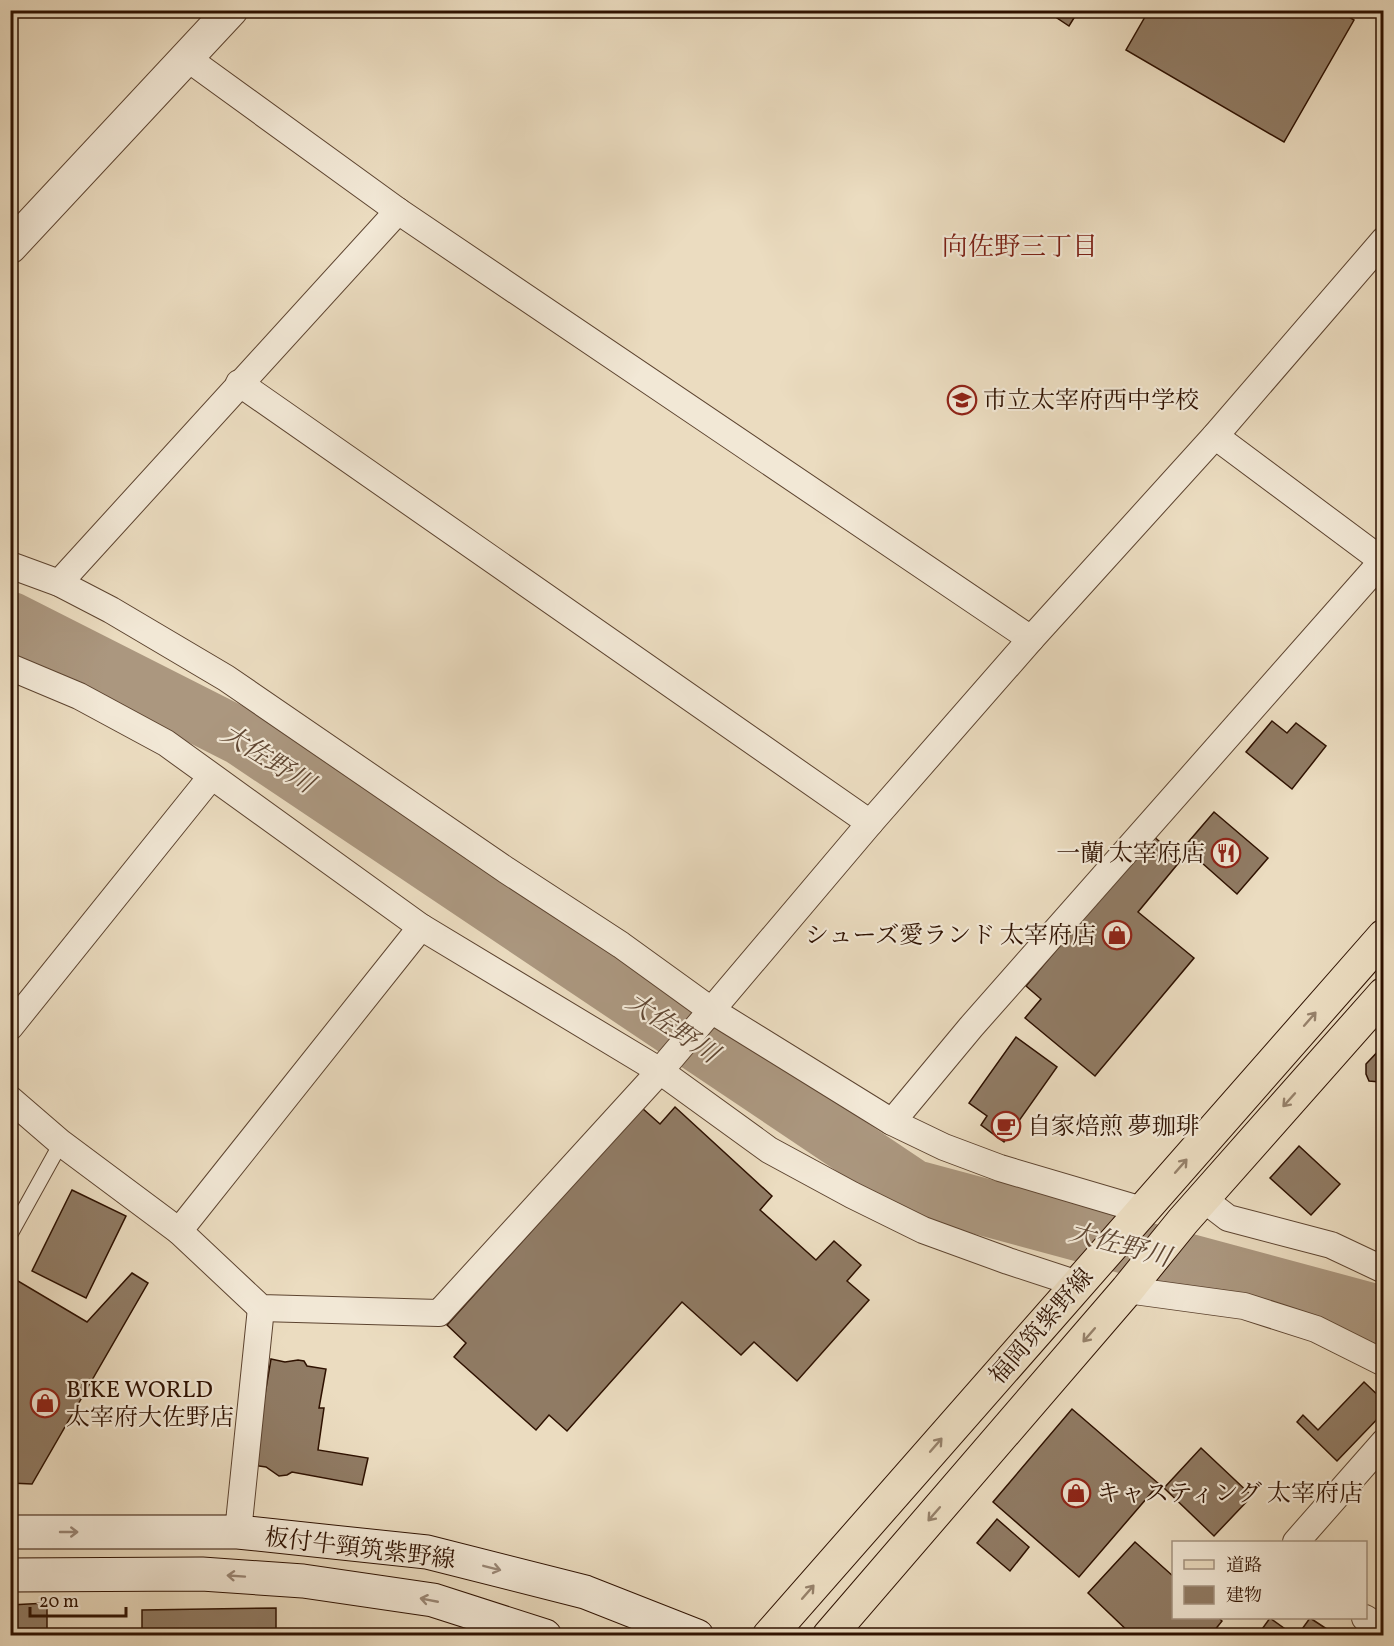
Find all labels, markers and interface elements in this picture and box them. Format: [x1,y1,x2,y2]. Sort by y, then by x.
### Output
district label: 向佐野三丁目 [942,230,1098,266]
school or university icon: 市立太宰府西中学校 [946,384,978,416]
place label: 市立太宰府西中学校 [983,385,1199,419]
water label: 大佐野川 [213,717,323,804]
restaurant icon: 一蘭 太宰府店 [1210,837,1242,869]
place label: 一蘭 太宰府店 [1056,838,1205,872]
shop icon: シューズ愛ランド 太宰府店 [1101,919,1133,951]
place label: シューズ愛ランド 太宰府店 [805,920,1096,954]
water label: 大佐野川 [619,985,728,1074]
one-way arrow [1303,1012,1317,1027]
one-way arrow [1282,1092,1296,1107]
cafe icon: 自家焙煎 夢珈琲 [990,1110,1022,1142]
place label: 自家焙煎 夢珈琲 [1027,1111,1200,1145]
one-way arrow [1174,1159,1188,1174]
water label: 大佐野川 [1065,1215,1177,1278]
street label: 福岡筑紫野線 [982,1262,1103,1393]
one-way arrow [1082,1326,1096,1342]
place label: BIKE WORLD 太宰府大佐野店 [66,1374,234,1436]
shop icon: BIKE WORLD 太宰府大佐野店 [29,1387,61,1419]
one-way arrow [929,1438,943,1453]
shop icon: キャスティング 太宰府店 [1060,1477,1092,1509]
place label: キャスティング 太宰府店 [1097,1478,1363,1512]
one-way arrow [927,1506,941,1521]
street label: 板付牛頸筑紫野線 [262,1521,457,1579]
one-way arrow [58,1526,78,1538]
legend [1172,1541,1367,1619]
text: 道路 [1226,1554,1262,1579]
one-way arrow [482,1563,501,1575]
one-way arrow [226,1571,246,1582]
scale bar [30,1580,126,1618]
one-way arrow [800,1584,814,1600]
text: 建物 [1226,1584,1262,1609]
text: 20 m [39,1590,79,1615]
one-way arrow [420,1594,439,1605]

